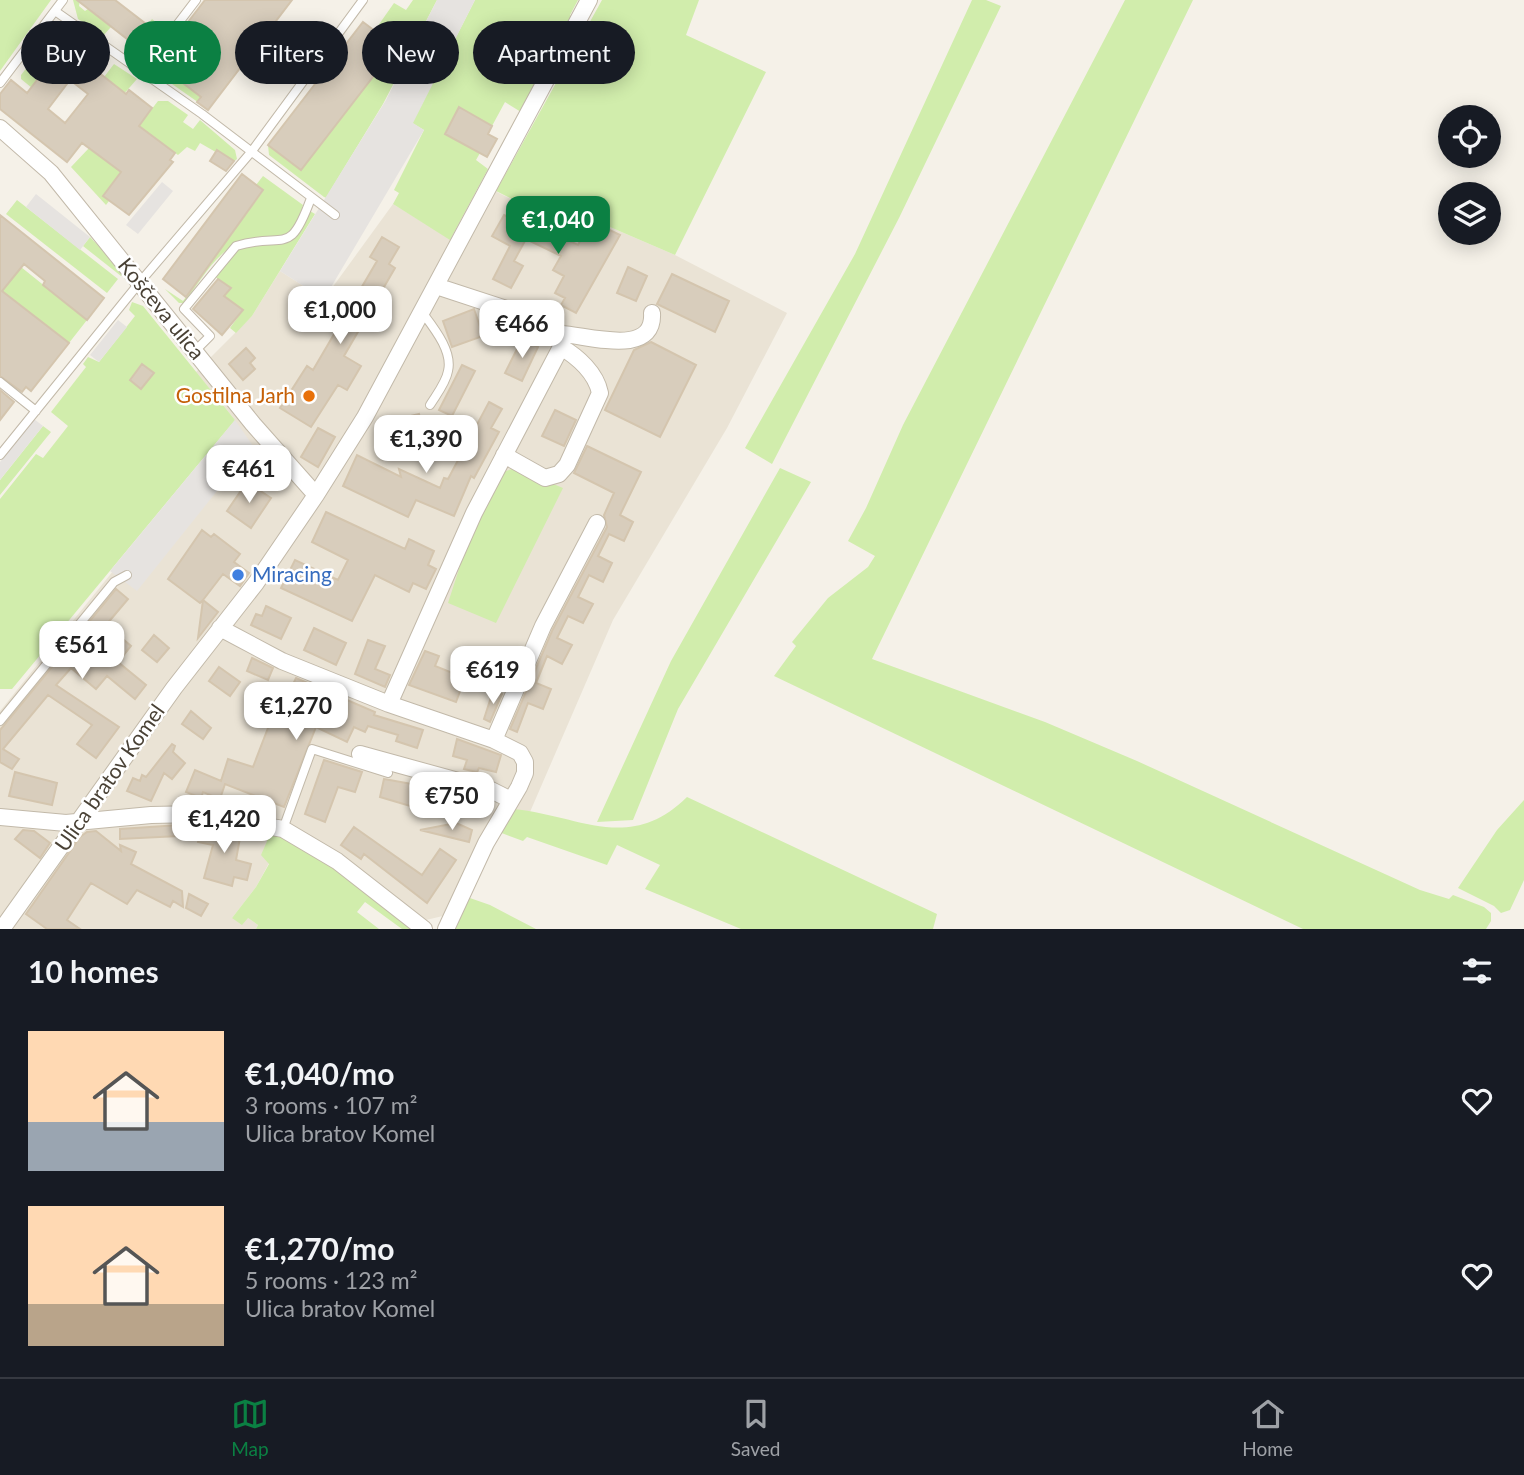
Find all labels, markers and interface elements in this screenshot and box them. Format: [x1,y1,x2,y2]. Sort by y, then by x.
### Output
chip: Buy [21,21,110,84]
chip: Rent [124,21,221,84]
chip: Filters [235,21,348,84]
chip: New [362,21,459,84]
chip: Apartment [473,21,635,84]
map controls [1438,105,1501,245]
button: locate [1438,105,1501,168]
button: layers [1438,182,1501,245]
pin: €1,040 [501,196,615,256]
text: €1,040 [522,205,594,233]
street label: Koščeva ulica [114,252,211,364]
pin: €1,000 [283,286,397,346]
text: €1,000 [304,295,376,323]
pin: €466 [481,300,563,360]
text: €466 [495,309,549,337]
place label: Gostilna Jarh [176,382,295,407]
marker: Gostilna Jarh [301,388,317,404]
pin: €1,390 [369,416,483,475]
text: €1,390 [390,424,462,452]
pin: €461 [208,446,290,505]
text: €461 [222,454,276,482]
place label: Miracing [252,561,332,586]
marker: Miracing [230,567,246,583]
pin: €561 [41,622,123,681]
text: €561 [55,630,109,658]
pin: €619 [452,646,534,706]
text: €619 [466,655,520,683]
pin: €1,270 [239,682,353,742]
text: €1,270 [260,691,332,719]
street label: Ulica bratov Komel [49,699,169,855]
pin: €750 [411,772,493,832]
text: €750 [425,781,479,809]
pin: €1,420 [167,796,281,855]
text: €1,420 [188,804,260,832]
icon: filters [1458,952,1496,990]
text: 10 homes [28,953,159,989]
text: €1,040/mo [245,1055,394,1091]
icon: home [84,1059,168,1143]
icon: heart [1458,1082,1496,1120]
text: 3 rooms · 107 m² [245,1091,417,1119]
text: Ulica bratov Komel [245,1119,435,1147]
text: €1,270/mo [245,1230,394,1266]
icon: home [84,1234,168,1318]
icon: heart [1458,1257,1496,1295]
text: 5 rooms · 123 m² [245,1266,417,1294]
text: Ulica bratov Komel [245,1294,435,1322]
tab: Map [231,1395,269,1460]
tab: Saved [731,1395,780,1460]
tab: Home [1242,1395,1293,1460]

